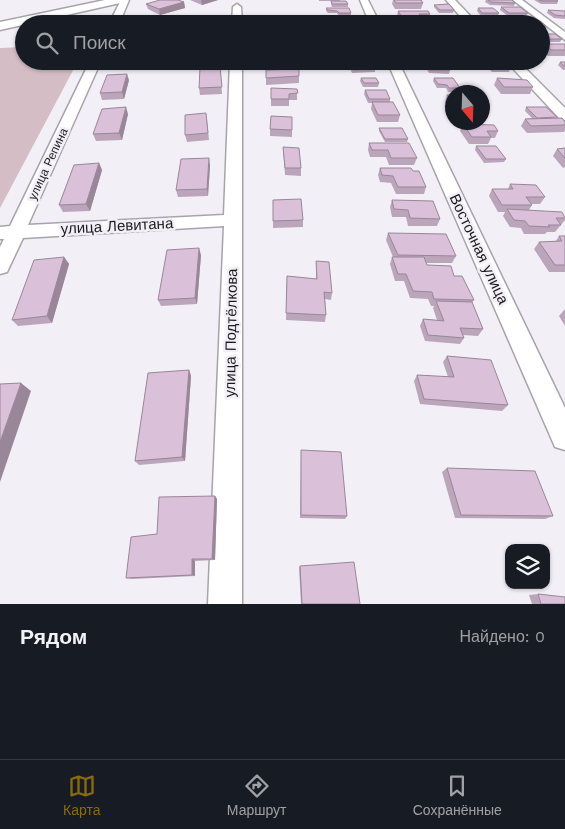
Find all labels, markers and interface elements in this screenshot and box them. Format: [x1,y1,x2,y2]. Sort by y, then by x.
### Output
search box [15,15,550,70]
icon: search [33,29,61,57]
text: Поиск [73,31,126,54]
north arrow [445,85,490,130]
street label: улица Репина [25,126,71,202]
street label: Восточная улица [446,191,513,308]
street label: улица Левитана [60,214,174,238]
street label: улица Подтёлкова [221,268,241,398]
map controls [505,544,550,589]
button: layers [505,544,550,589]
text: Рядом [20,624,87,649]
text: Найдено: 0 [459,627,545,646]
tab: Карта [63,772,101,818]
tab: Маршрут [227,772,286,818]
tab: Сохранённые [413,772,502,818]

